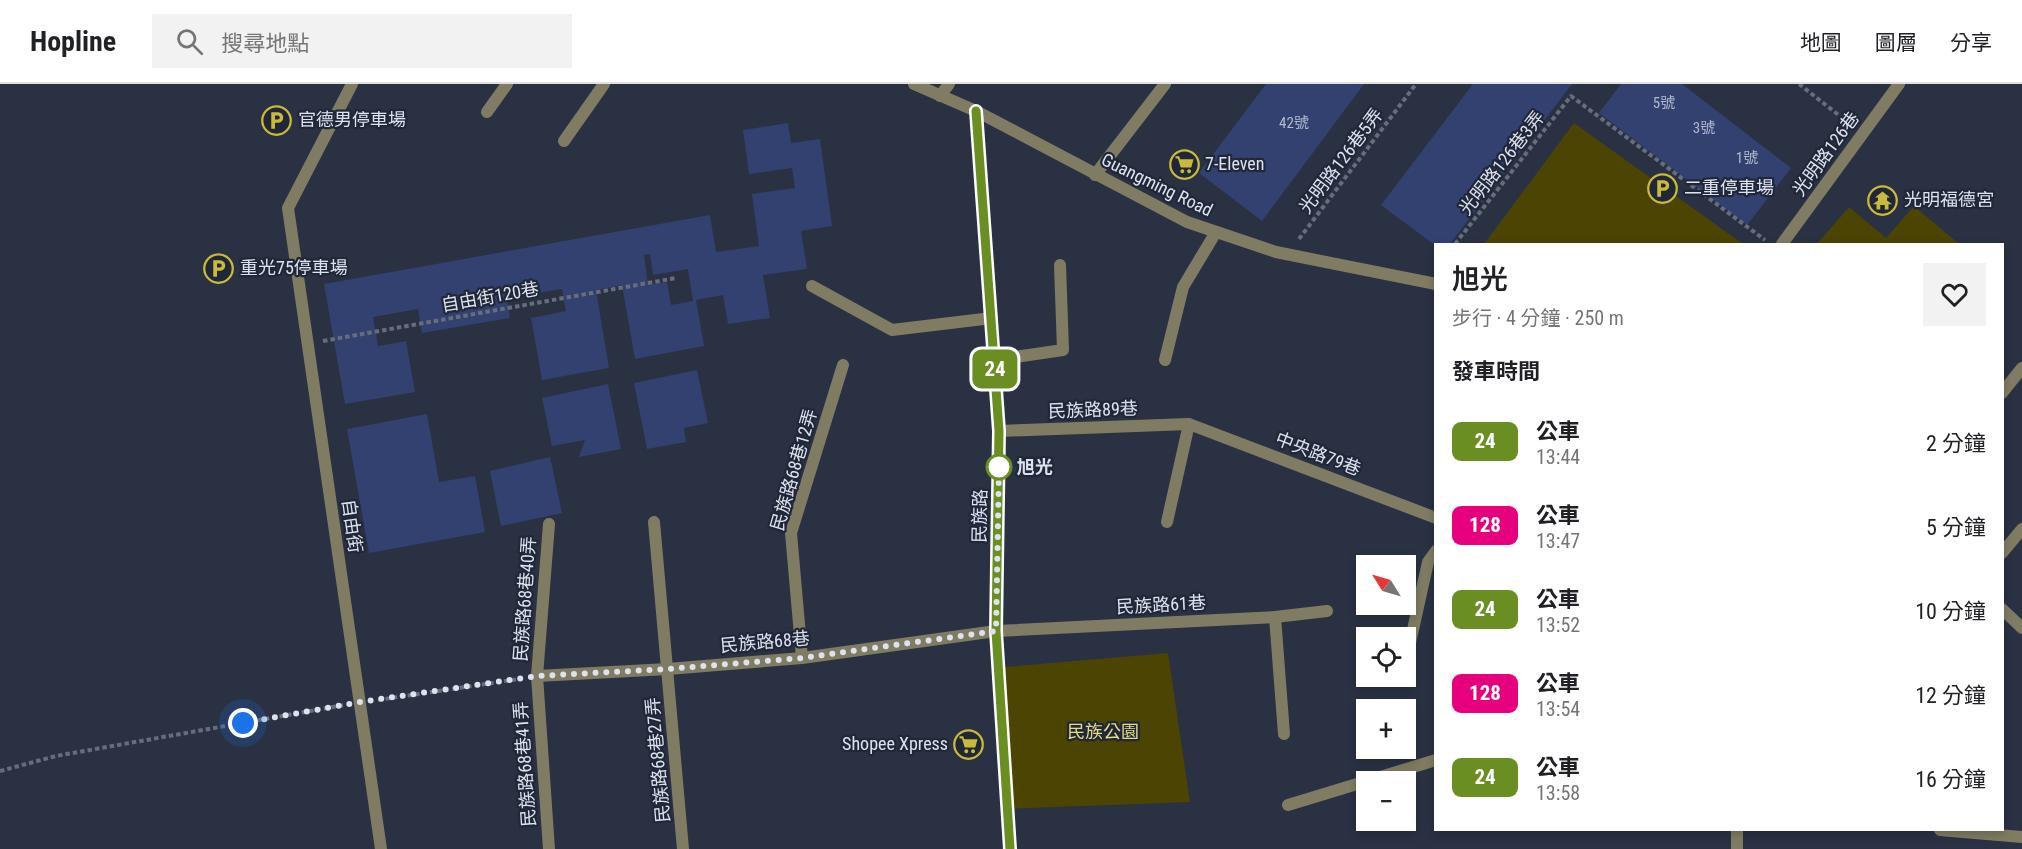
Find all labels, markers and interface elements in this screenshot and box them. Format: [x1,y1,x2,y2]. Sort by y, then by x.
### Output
search box [152,14,572,68]
text: Hopline [30,25,116,58]
icon: search [173,25,206,58]
text: 搜尋地點 [221,31,309,56]
text: 地圖 [1800,31,1842,55]
text: 圖層 [1875,31,1917,55]
text: 分享 [1950,31,1992,55]
house number: 5號 [1653,94,1675,112]
parking icon: 官德男停車場 [261,104,293,136]
street label: 光明路126巷5弄 [1294,104,1387,217]
street label: 光明路126巷3弄 [1455,107,1549,219]
street label: 光明路126巷 [1788,108,1863,200]
place label: 官德男停車場 [298,109,406,130]
house number: 42號 [1279,114,1309,132]
house number: 3號 [1693,119,1715,137]
supermarket icon: 7-Eleven [1168,148,1200,180]
street label: Guangming Road [1098,149,1216,221]
house number: 1號 [1736,149,1758,167]
place label: 7-Eleven [1205,153,1265,174]
parking icon: 二重停車場 [1647,172,1679,204]
place label: 二重停車場 [1684,177,1774,198]
temple icon: 光明福德宮 [1867,184,1899,216]
place label: 光明福德宮 [1904,189,1994,210]
parking icon: 重光75停車場 [203,252,235,284]
place label: 重光75停車場 [240,257,348,278]
text: 旭光 [1452,263,1508,296]
button: heart [1923,263,1986,326]
street label: 自由街120巷 [440,278,540,315]
text: 步行 · 4 分鐘 · 250 m [1452,306,1624,330]
line badge: 24 [968,350,1022,388]
text: 24 [984,357,1006,381]
text: 發車時間 [1452,359,1540,384]
street label: 民族路89巷 [1048,397,1138,422]
street label: 民族路68巷12弄 [766,407,821,533]
text: 公車 [1536,419,1580,444]
street label: 中央路79巷 [1273,428,1364,479]
text: 24 [1474,429,1496,453]
text: 2 分鐘 [1926,431,1986,456]
text: 13:44 [1536,445,1580,469]
marker: 旭光 [986,454,1012,480]
place label: 旭光 [1017,456,1053,477]
street label: 民族路 [969,489,990,543]
street label: 自由街 [338,498,367,554]
text: 公車 [1536,503,1580,528]
text: 128 [1469,513,1501,537]
text: 5 分鐘 [1926,515,1986,540]
text: 13:47 [1536,529,1580,553]
street label: 民族路68巷40弄 [510,536,539,662]
north arrow [1356,555,1416,615]
map controls [1356,555,1416,831]
text: 公車 [1536,587,1580,612]
street label: 民族路61巷 [1116,592,1206,617]
text: 24 [1474,597,1496,621]
text: 10 分鐘 [1915,599,1986,624]
text: 13:52 [1536,613,1580,637]
street label: 民族路68巷 [719,627,811,656]
button: locate [1356,627,1416,687]
text: 公車 [1536,671,1580,696]
text: 128 [1469,681,1501,705]
text: 12 分鐘 [1915,683,1986,708]
street label: 民族路68巷27弄 [642,697,673,823]
text: 13:54 [1536,697,1580,721]
button: + [1356,699,1416,759]
street label: 民族路68巷41弄 [510,701,539,827]
your location [228,708,258,738]
park label: 民族公園 [1067,721,1139,742]
supermarket icon: Shopee Xpress [953,728,985,760]
place label: Shopee Xpress [842,733,948,754]
text: 公車 [1536,755,1580,780]
text: 24 [1474,765,1496,789]
text: 16 分鐘 [1915,767,1986,792]
button: − [1356,771,1416,831]
text: 13:58 [1536,781,1580,805]

